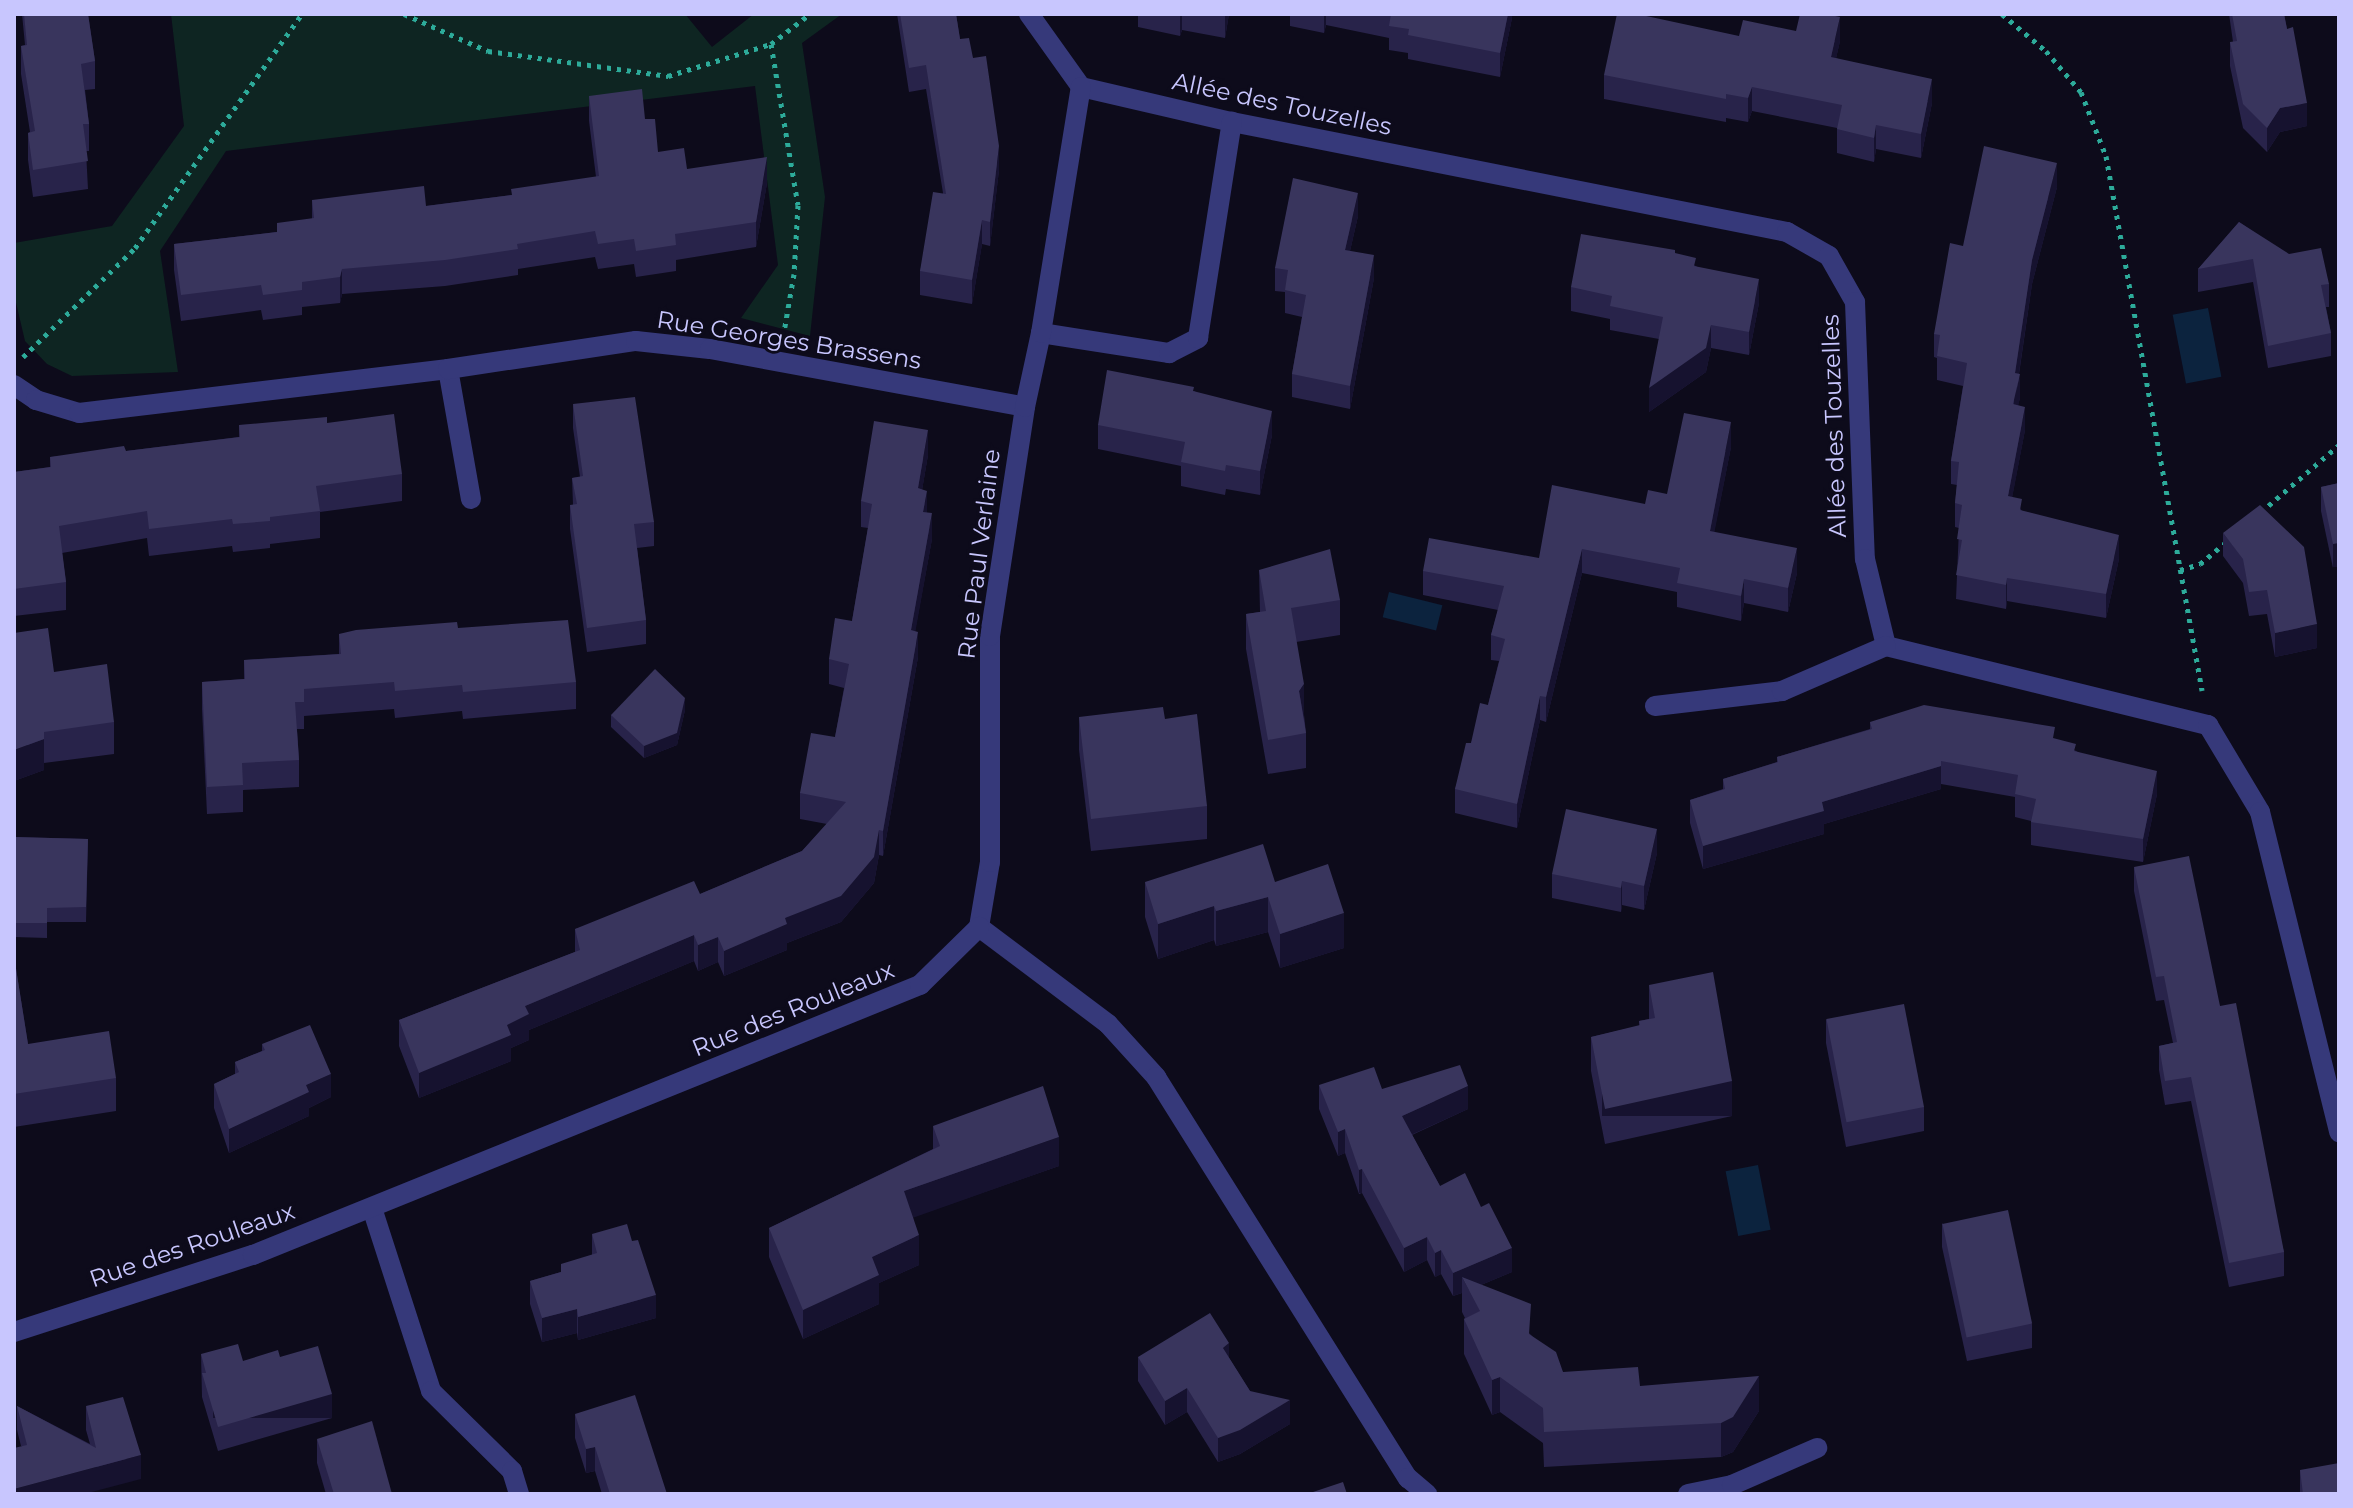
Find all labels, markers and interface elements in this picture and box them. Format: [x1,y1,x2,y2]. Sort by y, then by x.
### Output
street label: Allée des Touzelles [1170,67,1394,141]
street label: Rue Georges Brassens [655,305,923,375]
street label: Allée des Touzelles [1816,314,1852,538]
street label: Rue Paul Verlaine [952,447,1006,661]
street label: Rue des Rouleaux [688,955,898,1063]
street label: Rue des Rouleaux [86,1196,298,1294]

